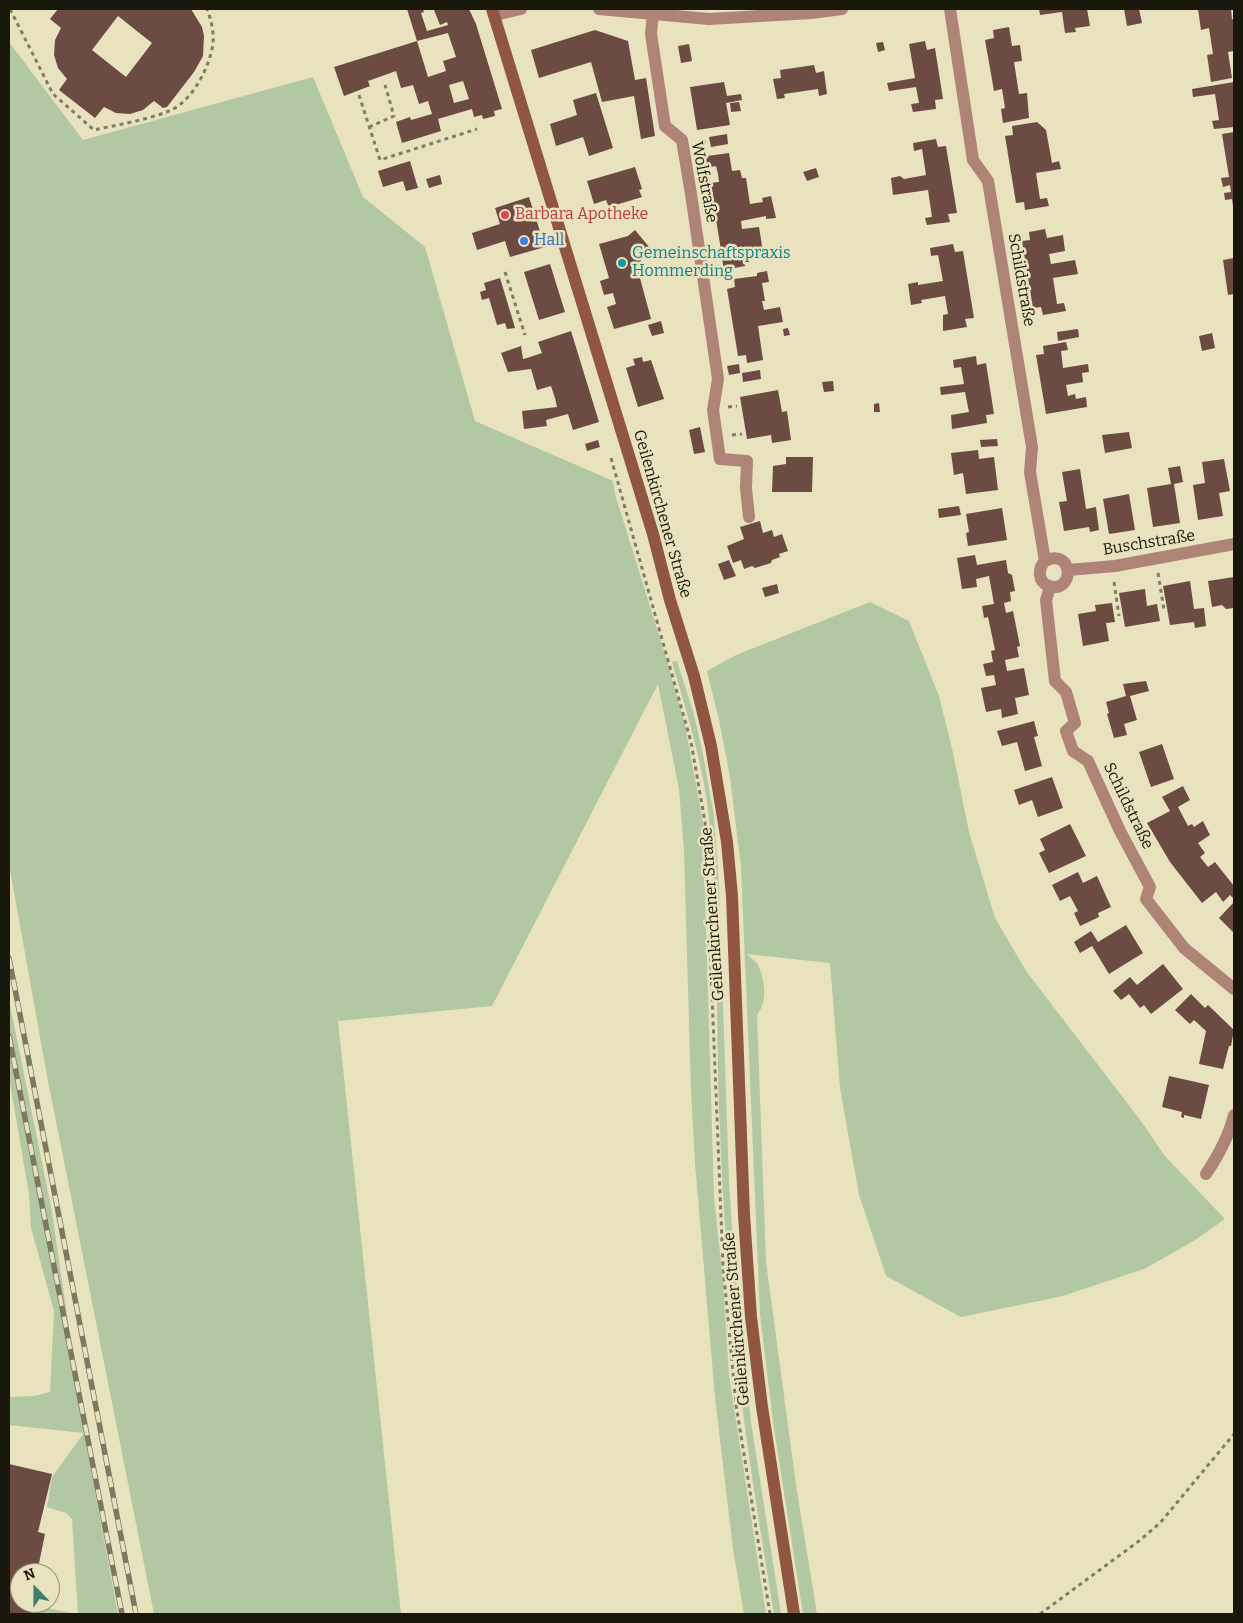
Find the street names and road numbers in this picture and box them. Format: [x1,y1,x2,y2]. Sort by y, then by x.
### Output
street label: Wolfstraße [687,140,721,224]
street label: Schildstraße [1003,232,1039,328]
street label: Geilenkirchener Straße [629,428,695,600]
street label: Buschstraße [1101,526,1197,560]
street label: Schildstraße [1099,760,1157,852]
street label: Geilenkirchener Straße [697,826,729,1002]
street label: Geilenkirchener Straße [720,1231,754,1407]

